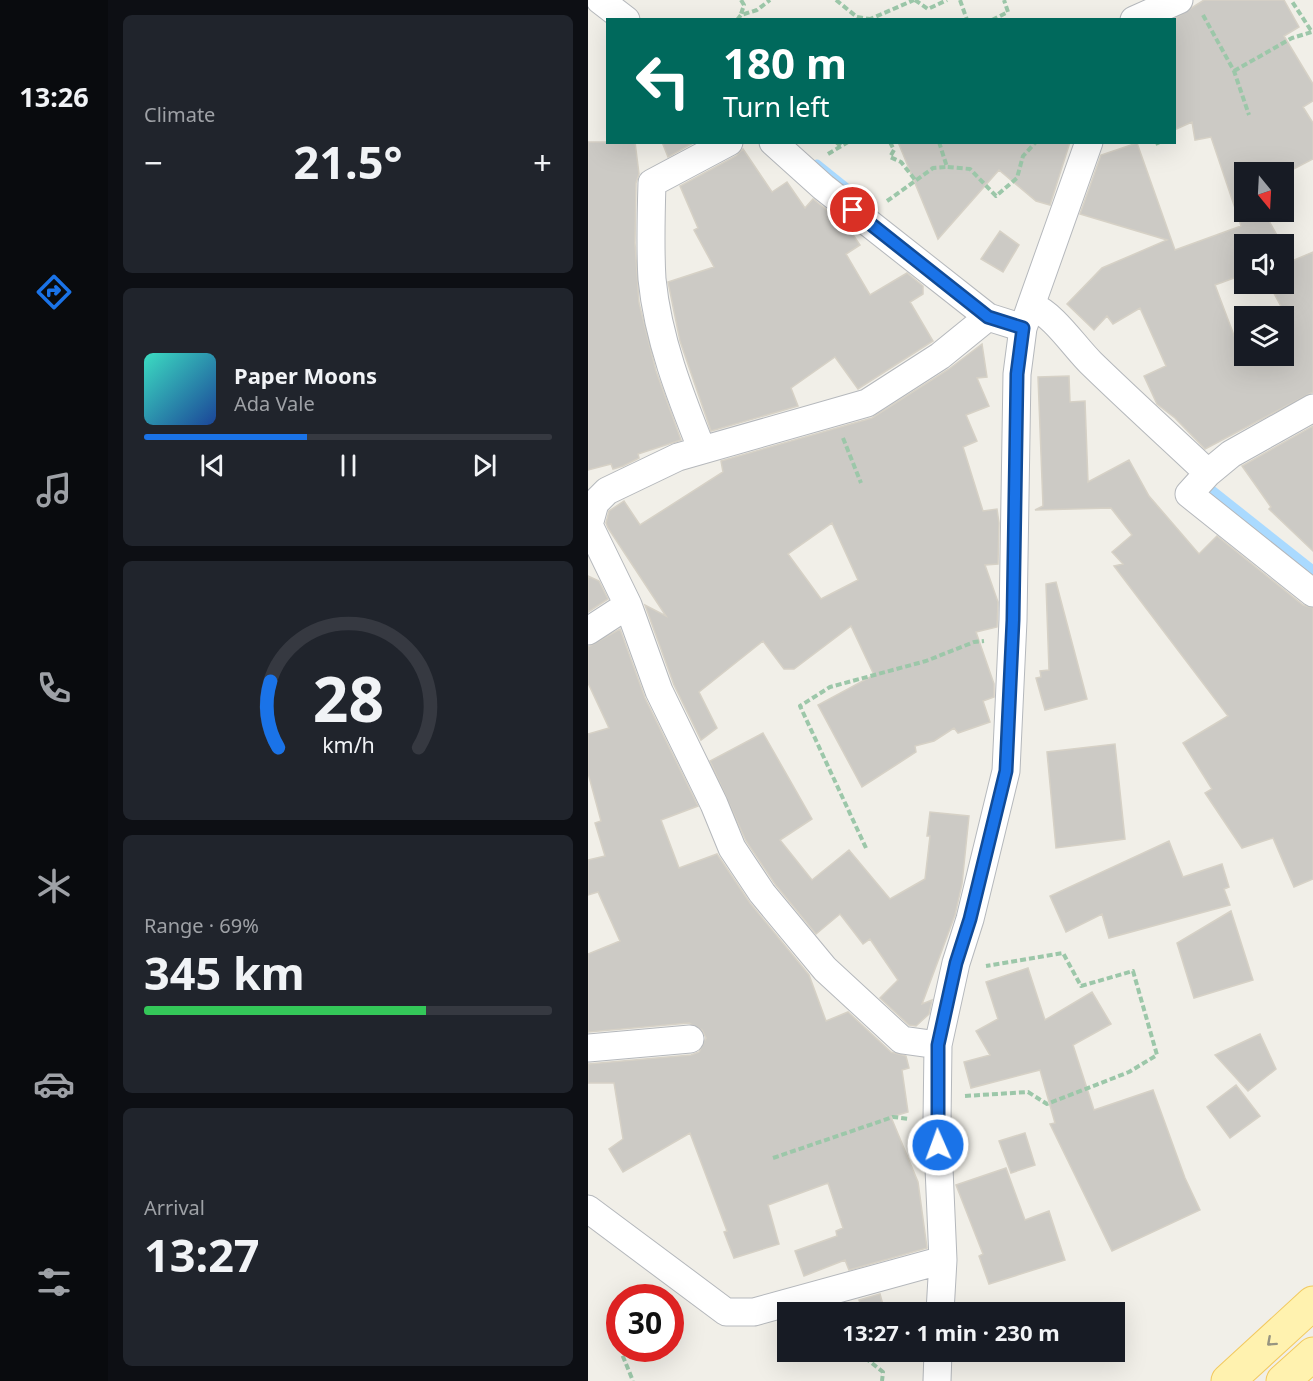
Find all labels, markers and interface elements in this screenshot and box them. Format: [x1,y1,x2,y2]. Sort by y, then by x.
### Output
text: 180 m [723,34,847,91]
icon: left [624,42,702,120]
text: 13:26 [19,78,89,115]
text: Turn left [723,88,829,125]
text: Climate [144,101,215,128]
text: 21.5° [294,131,402,192]
text: − [144,140,163,185]
text: + [533,140,552,185]
north arrow [1234,162,1294,222]
map controls [1234,162,1294,366]
pin [827,184,878,235]
icon: arrive [836,193,869,226]
button: sound [1234,234,1294,294]
icon: directions [33,271,75,313]
button: layers [1234,306,1294,366]
text: Paper Moons [234,360,377,390]
text: Ada Vale [234,390,315,417]
icon: previous [196,449,229,482]
icon: pause [332,449,365,482]
icon: next [468,449,501,482]
icon: music [33,469,75,511]
text: 28 [312,655,384,740]
icon: phone [33,667,75,709]
text: km/h [322,730,374,759]
icon: climate [33,865,75,907]
text: Range · 69% [144,912,259,939]
text: 345 km [144,942,305,1003]
icon: car [33,1063,75,1105]
position arrow [906,1113,970,1177]
text: Arrival [144,1194,205,1221]
text: 13:27 [144,1224,260,1285]
icon: filters [33,1261,75,1303]
speed limit sign: 30 [606,1284,684,1362]
text: 13:27 · 1 min · 230 m [842,1317,1060,1347]
one-way arrow [1267,1335,1277,1346]

